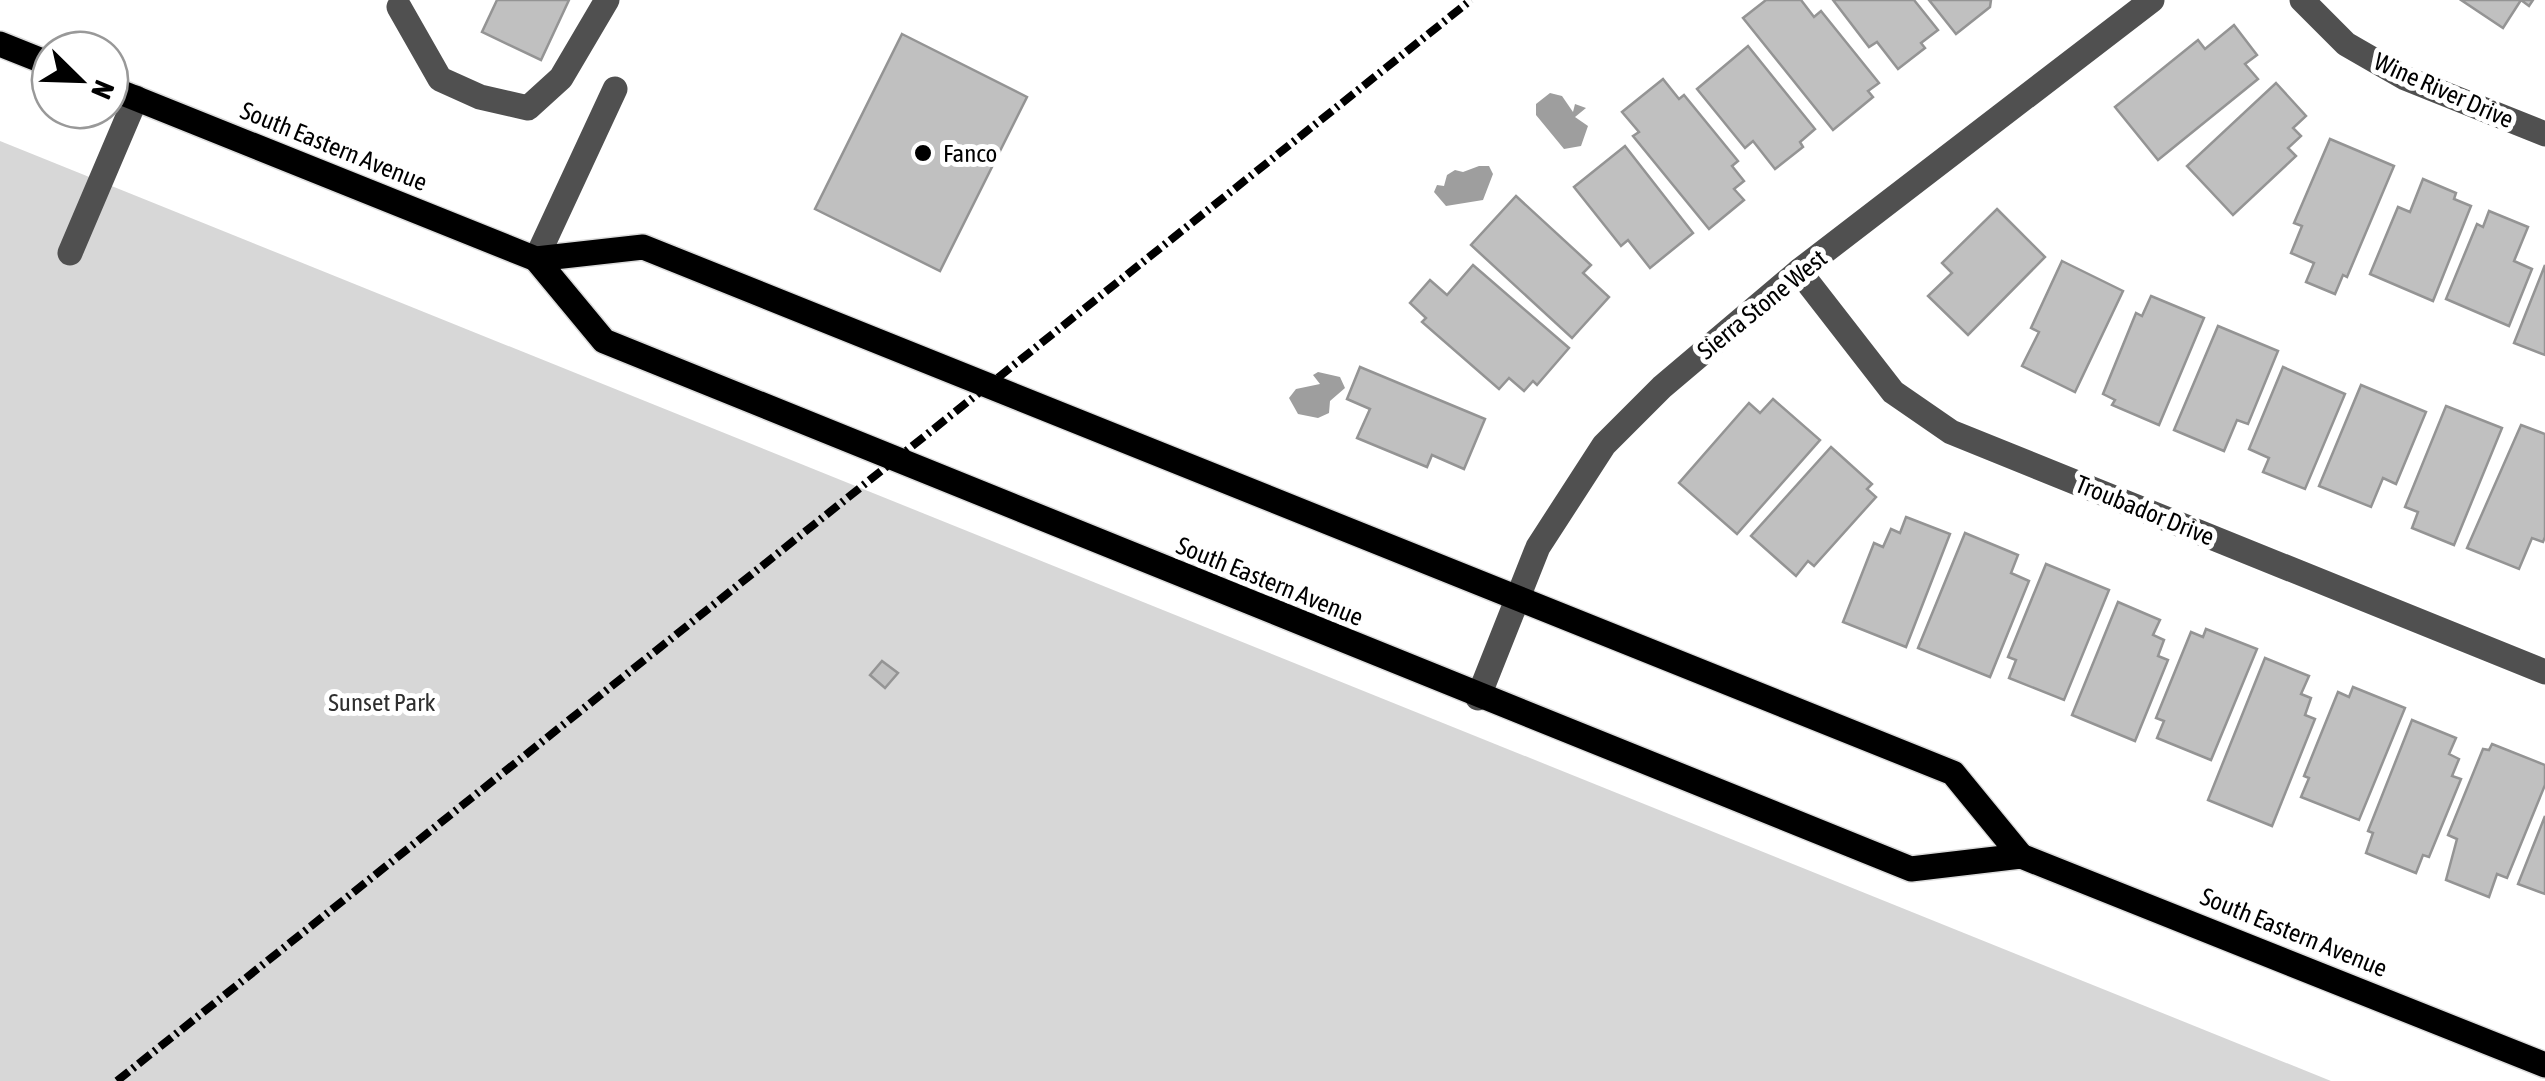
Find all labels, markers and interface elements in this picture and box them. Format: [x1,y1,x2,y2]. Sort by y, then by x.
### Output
north arrow [30,30,130,130]
street label: Wine River Drive [2370,47,2518,133]
text: N [85,76,121,104]
street label: South Eastern Avenue [237,96,431,196]
place label: Fanco [943,139,997,167]
marker: Fanco [912,142,934,164]
street label: Sierra Stone West [1692,243,1832,365]
street label: Troubador Drive [2072,469,2218,551]
street label: South Eastern Avenue [1173,531,1367,631]
park label: Sunset Park [328,688,436,716]
street label: South Eastern Avenue [2197,882,2391,982]

